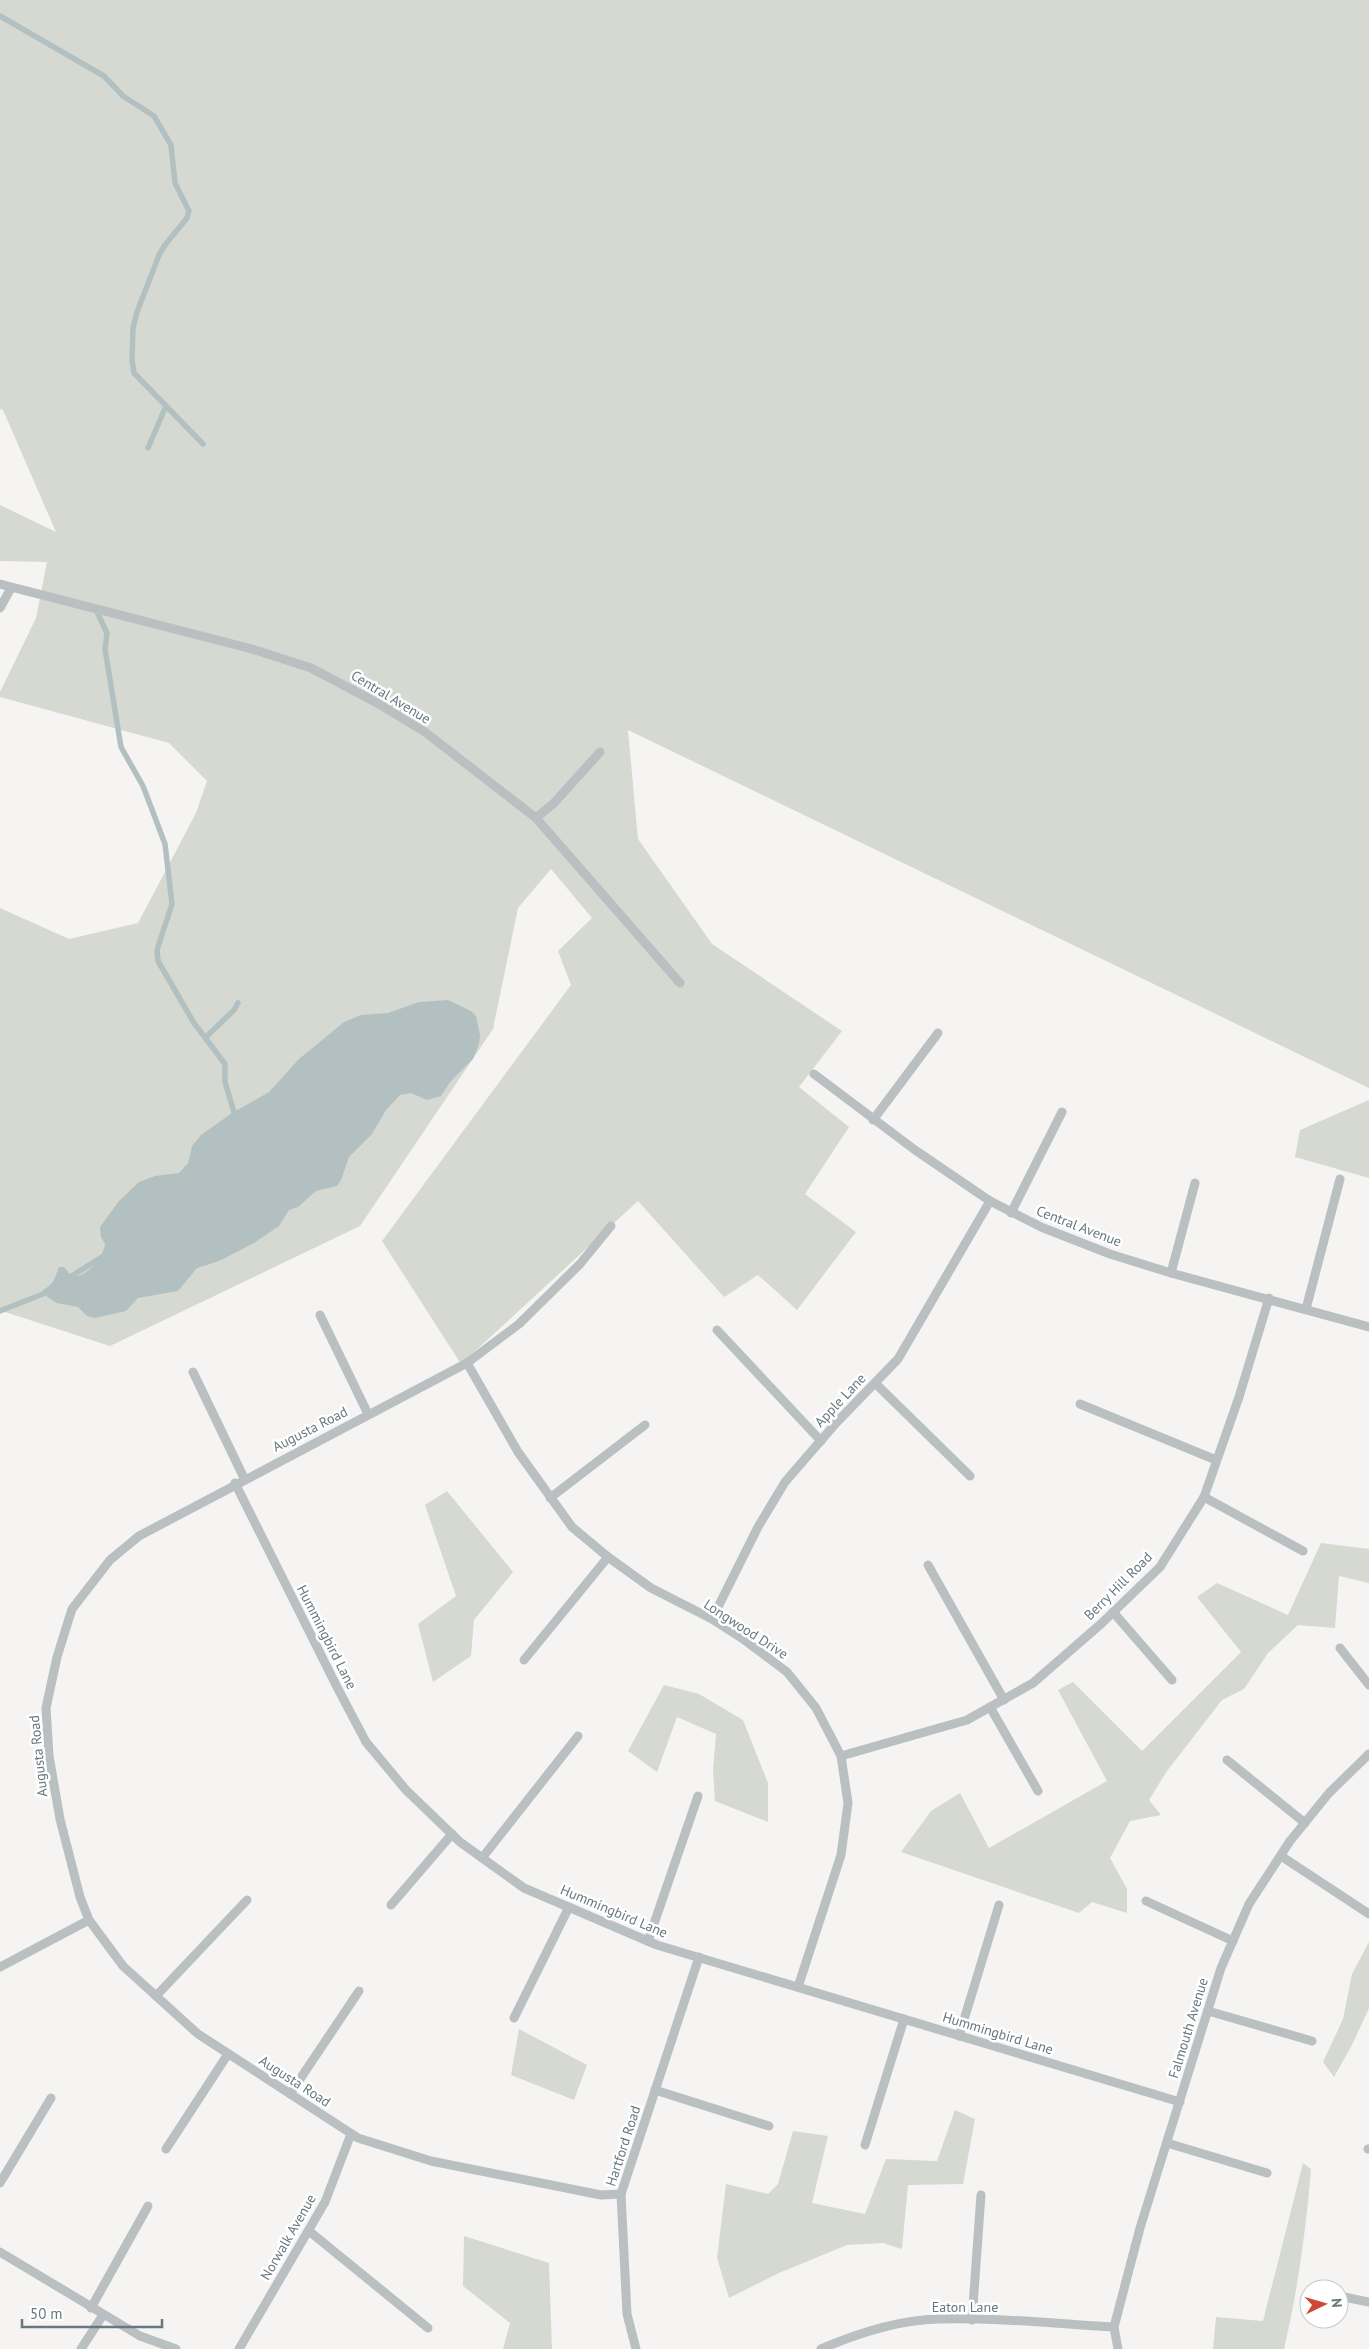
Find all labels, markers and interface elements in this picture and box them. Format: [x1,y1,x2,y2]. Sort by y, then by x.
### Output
street label: Central Avenue [348,666,434,728]
street label: Central Avenue [1034,1202,1124,1250]
street label: Apple Lane [811,1369,869,1431]
street label: Augusta Road [269,1402,351,1456]
street label: Berry Hill Road [1080,1548,1156,1624]
street label: Hummingbird Lane [293,1582,361,1692]
street label: Longwood Drive [700,1595,792,1663]
street label: Augusta Road [25,1714,51,1798]
street label: Hummingbird Lane [558,1880,670,1942]
street label: Falmouth Avenue [1164,1976,1212,2080]
street label: Hummingbird Lane [941,2008,1055,2058]
street label: Augusta Road [256,2051,334,2111]
street label: Hartford Road [601,2103,645,2189]
street label: Norwalk Avenue [256,2191,320,2283]
north arrow [1299,2279,1349,2329]
scale bar [22,2296,162,2328]
text: N [1328,2297,1346,2308]
street label: Eaton Lane [932,2298,998,2316]
text: 50 m [30,2304,63,2323]

